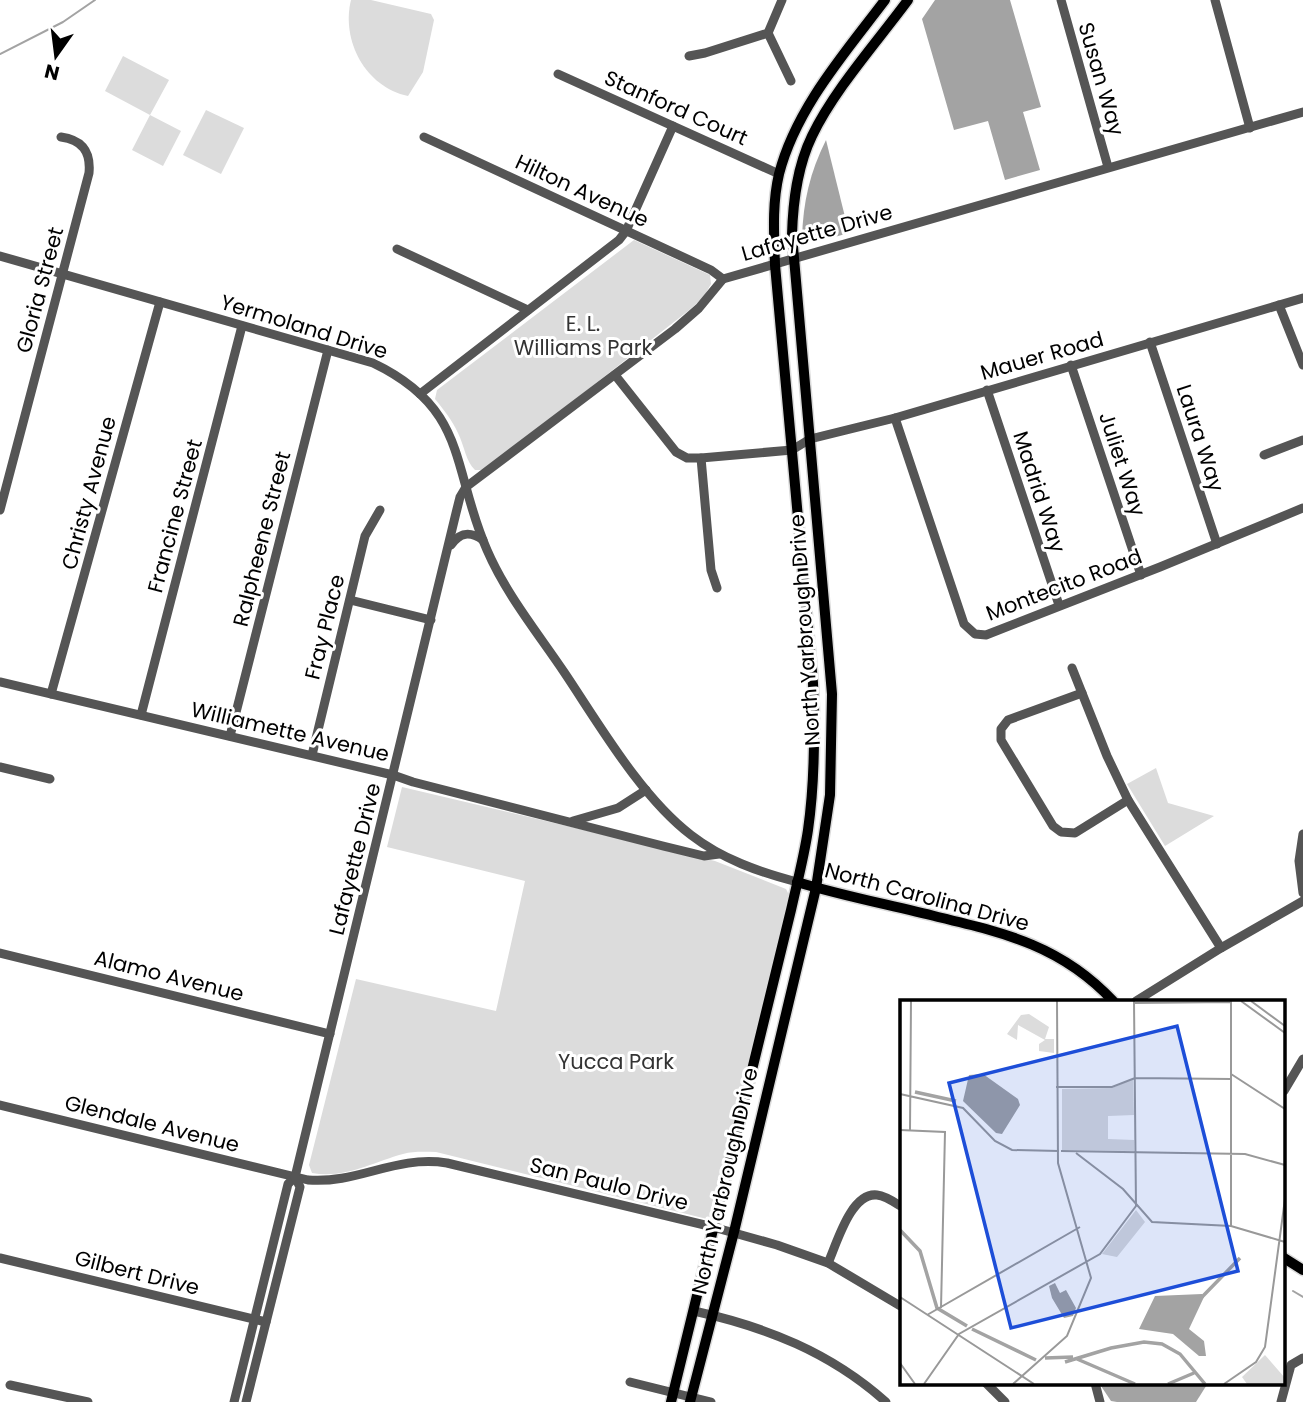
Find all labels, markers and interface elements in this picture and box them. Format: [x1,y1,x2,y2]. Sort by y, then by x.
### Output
street label: Susan Way [1071,19,1132,139]
north arrow [21,21,91,91]
text: N [42,57,62,87]
street label: Stanford Court [600,63,753,152]
street label: Hilton Avenue [511,147,654,234]
street label: Lafayette Drive [738,197,896,268]
street label: Gloria Street [9,224,70,356]
street label: Yermoland Drive [217,287,391,366]
park label: E. L. Williams Park [514,309,652,362]
street label: Mauer Road [977,324,1107,387]
street label: Laura Way [1170,381,1231,495]
street label: Juliet Way [1092,408,1153,520]
street label: Christy Avenue [54,413,123,573]
street label: Madrid Way [1006,428,1073,556]
street label: Francine Street [140,436,209,596]
street label: Ralpheene Street [226,448,297,629]
street label: North Yarbrough Drive [782,513,827,747]
street label: Montecito Road [982,541,1146,628]
street label: Fray Place [297,571,352,682]
street label: Williamette Avenue [188,695,392,768]
street label: Lafayette Drive [322,780,387,938]
street label: North Carolina Drive [822,855,1033,938]
street label: Alamo Avenue [91,943,247,1008]
inset map [900,1000,1286,1384]
park label: Yucca Park [558,1047,674,1076]
street label: North Yarbrough Drive [684,1065,765,1297]
street label: Glendale Avenue [62,1088,242,1159]
street label: San Paulo Drive [527,1150,691,1217]
street label: Gilbert Drive [72,1243,203,1302]

